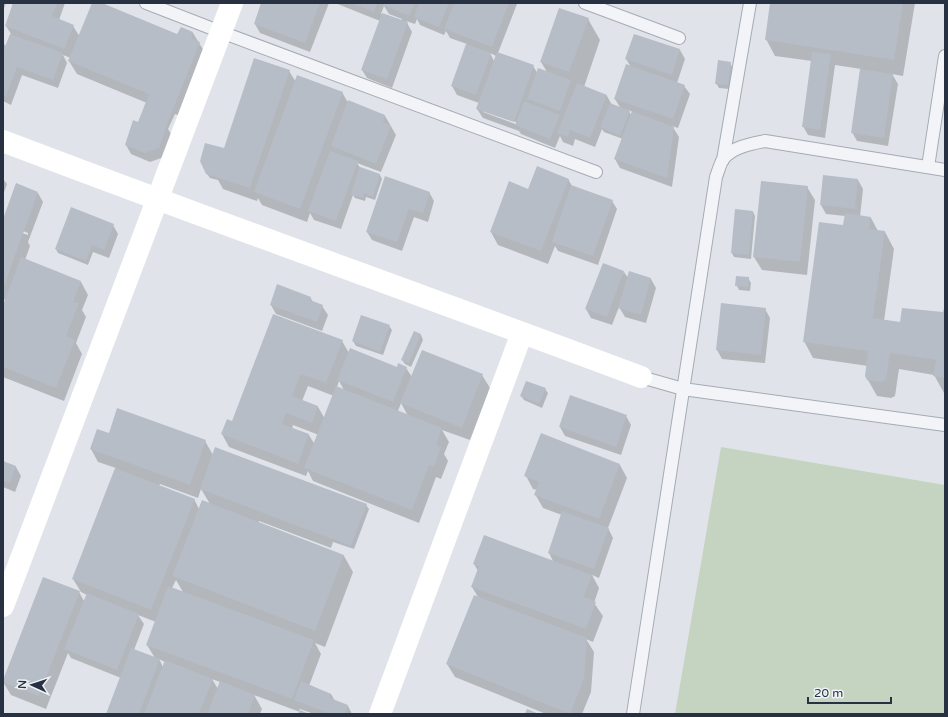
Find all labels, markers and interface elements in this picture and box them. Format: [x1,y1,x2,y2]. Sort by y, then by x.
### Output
north arrow [12,665,52,705]
scale bar [808,679,891,705]
text: N [16,680,29,689]
text: 20 m [814,686,843,700]

